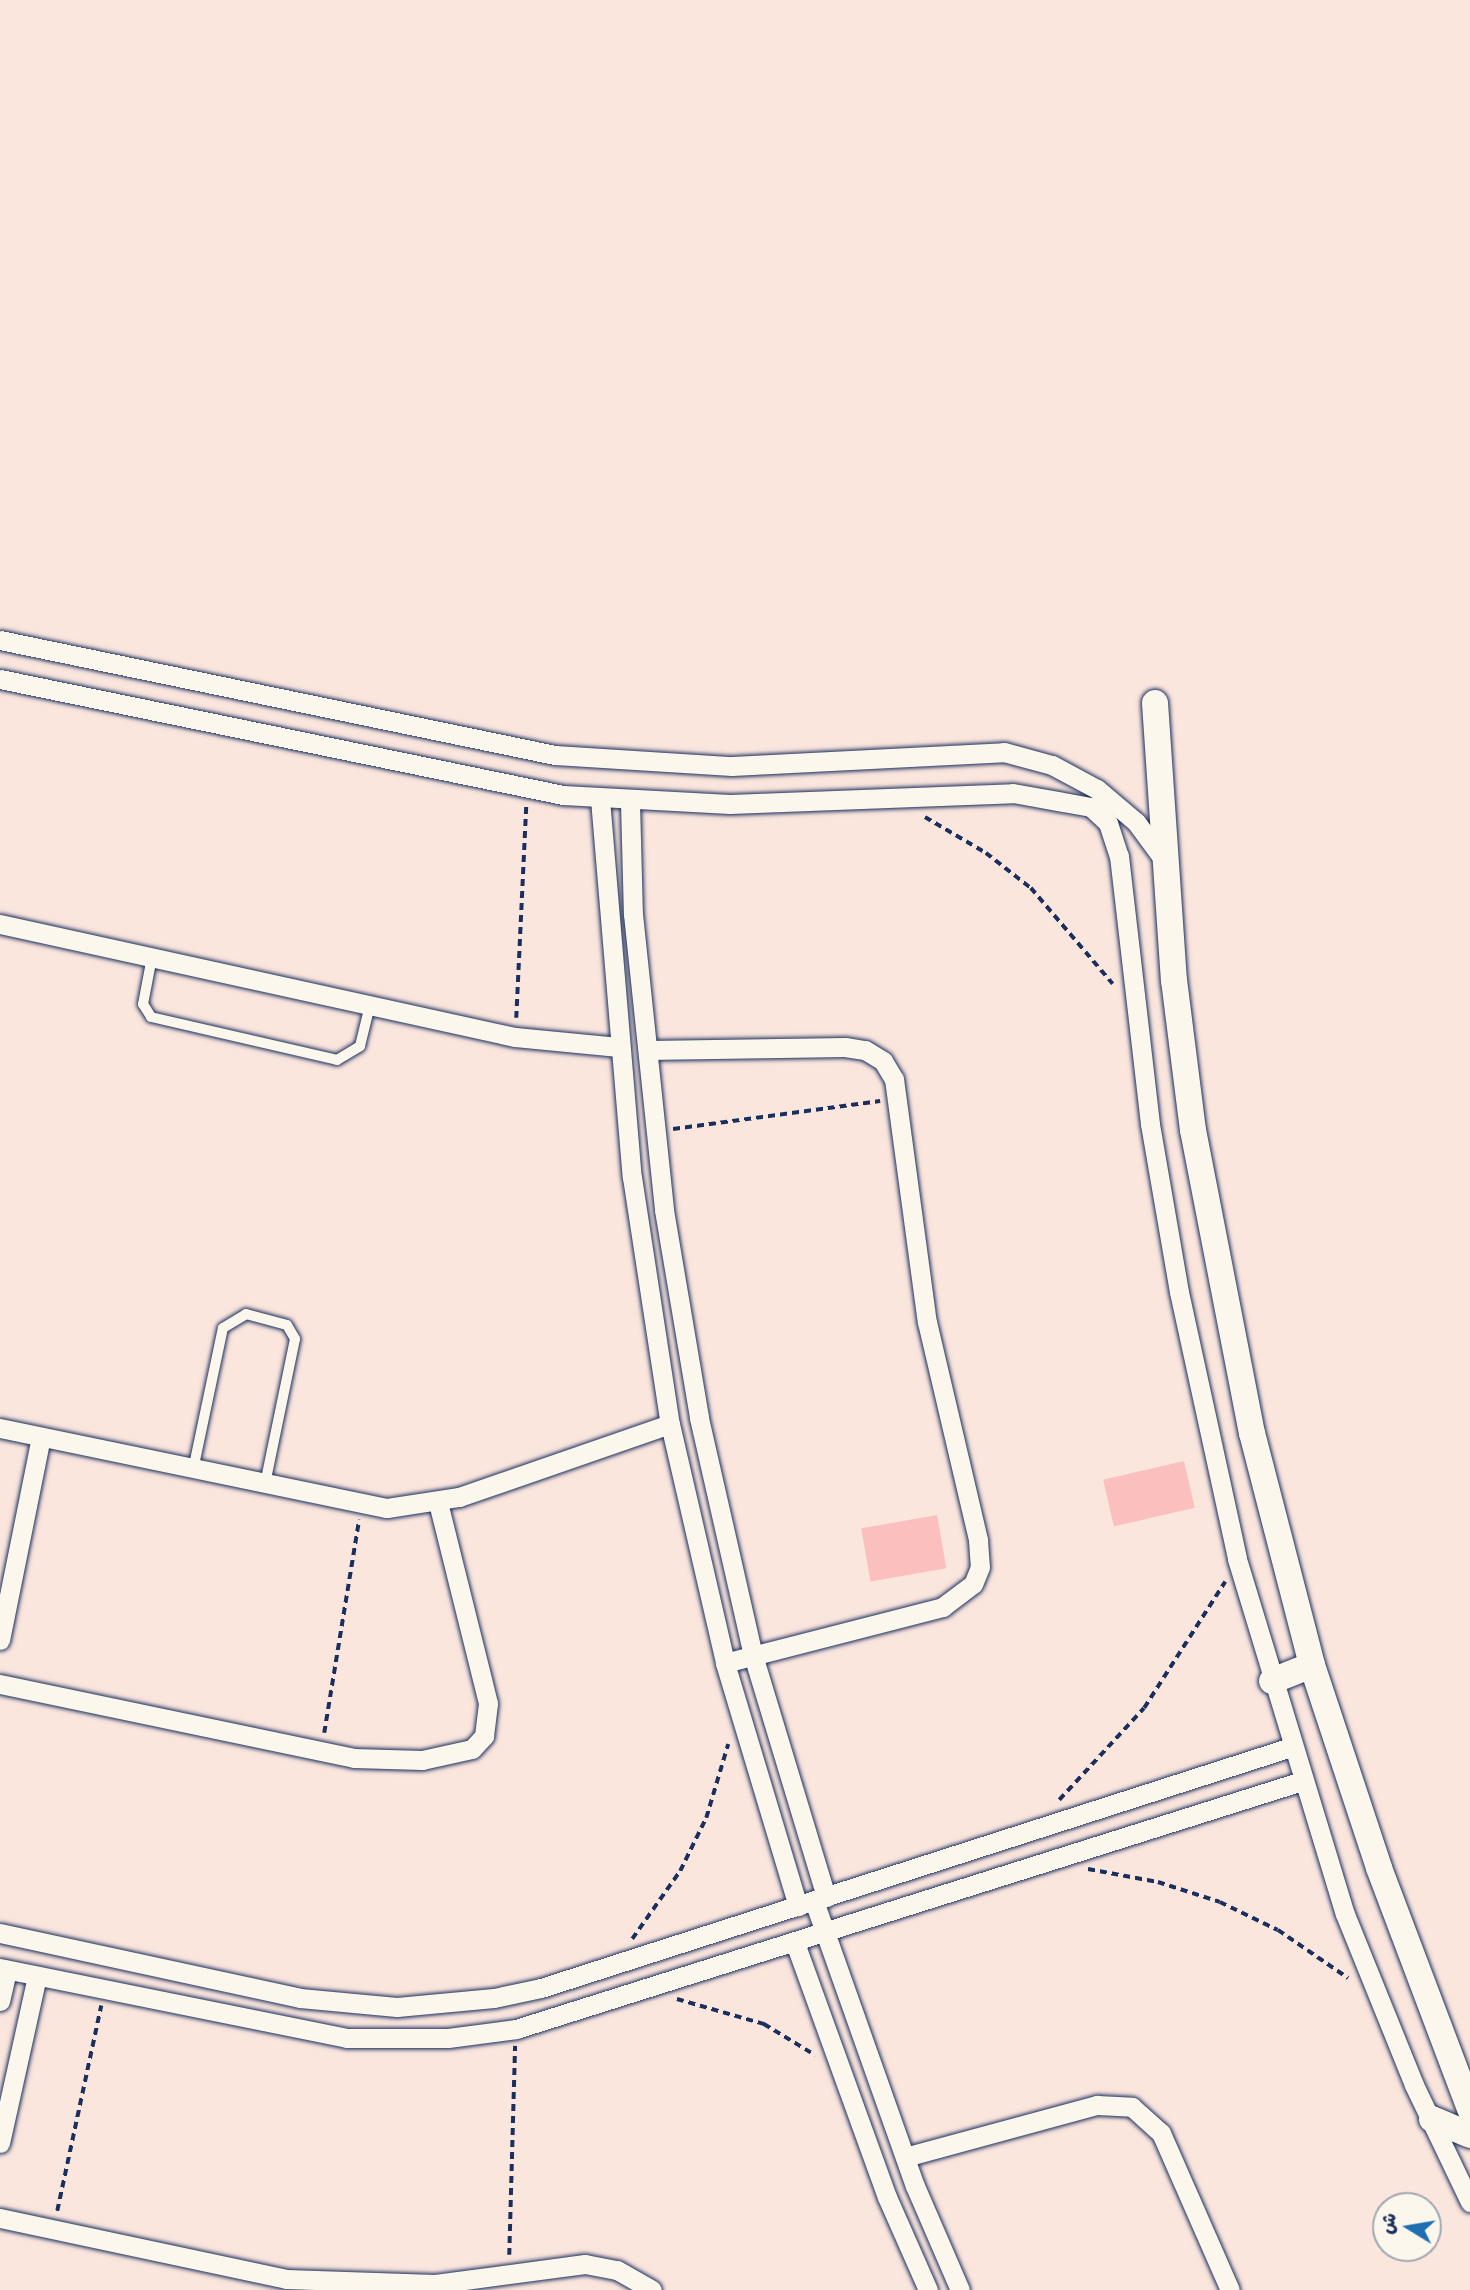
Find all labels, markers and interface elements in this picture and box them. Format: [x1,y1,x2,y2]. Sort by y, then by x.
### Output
north arrow [1372,2192,1442,2262]
text: ش [1370,2210,1406,2237]

